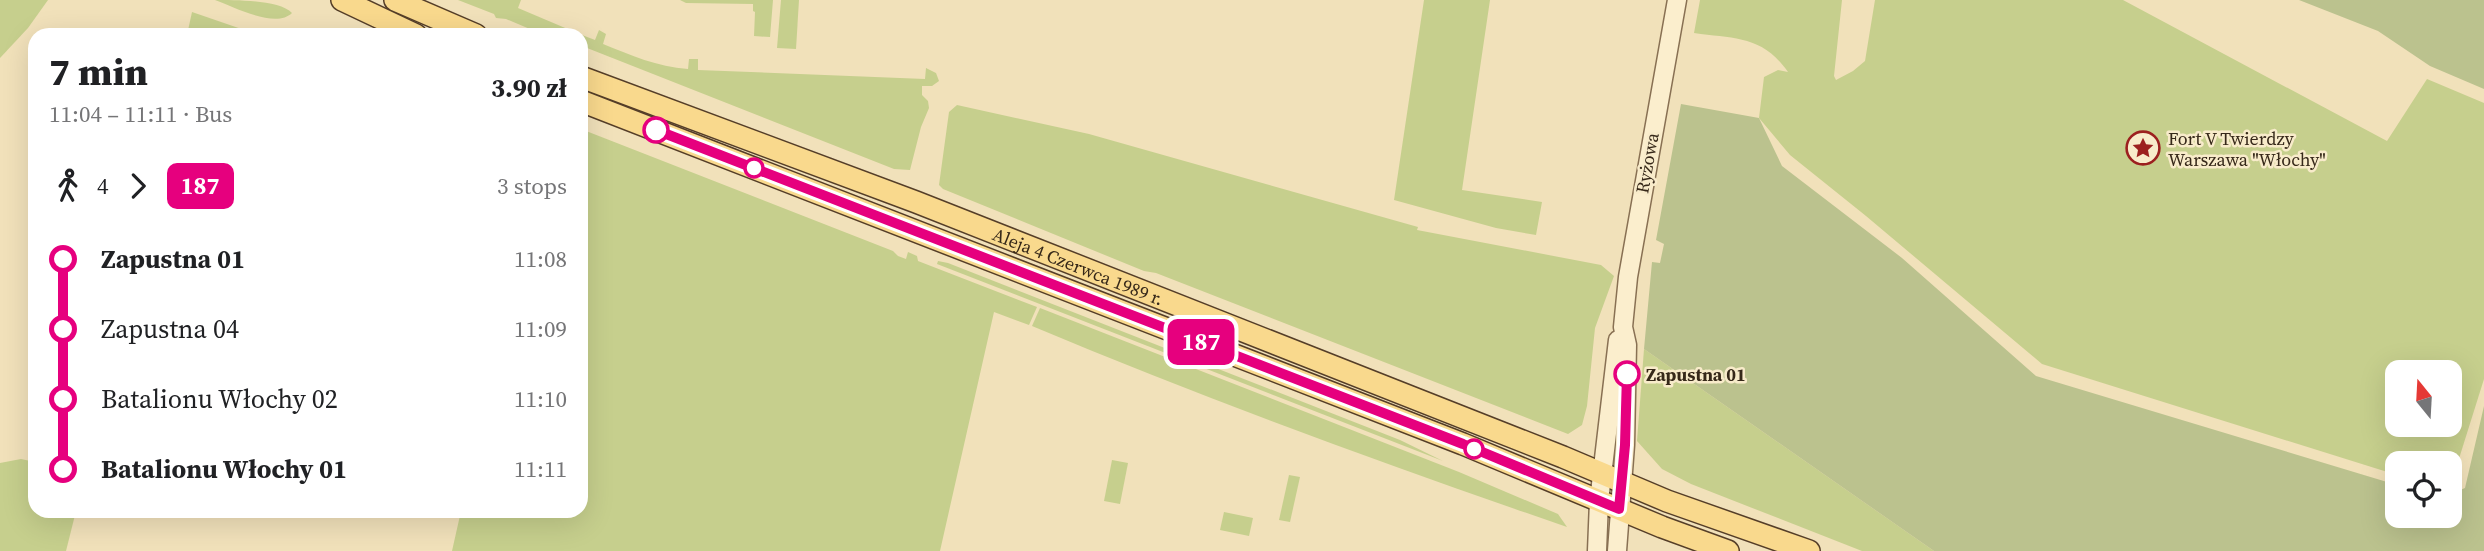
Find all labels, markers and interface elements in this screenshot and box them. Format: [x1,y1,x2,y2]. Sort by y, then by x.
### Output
text: 7 min [49,46,148,98]
text: 3.90 zł [491,70,567,106]
text: 11:04 – 11:11 · Bus [49,98,232,130]
unlabelled marker [643,117,669,143]
place label: Fort V Twierdzy Warszawa "Włochy" [2168,126,2326,172]
place icon: Fort V Twierdzy Warszawa "Włochy" [2124,129,2162,167]
street label: Ryżowa [1629,130,1665,195]
unlabelled marker [744,158,764,178]
icon: walk [49,167,87,205]
icon: forward [119,167,157,205]
text: 187 [181,169,220,202]
text: 4 [97,170,109,202]
text: 3 stops [497,170,567,202]
street label: Aleja 4 Czerwca 1989 r. [989,221,1167,311]
text: Zapustna 01 [101,241,245,277]
text: 11:08 [514,243,567,275]
text: Zapustna 04 [101,311,239,347]
text: 11:09 [514,313,567,345]
line badge: 187 [1161,319,1241,365]
text: 187 [1181,325,1221,358]
north arrow [2385,360,2462,438]
map controls [2385,360,2462,528]
marker: Zapustna 01 [1614,361,1640,387]
place label: Zapustna 01 [1646,362,1746,387]
text: Batalionu Włochy 02 [101,381,338,417]
text: 11:10 [514,383,567,415]
unlabelled marker [1464,439,1484,459]
text: Batalionu Włochy 01 [101,451,347,487]
button: locate [2385,451,2462,528]
text: 11:11 [514,453,567,485]

